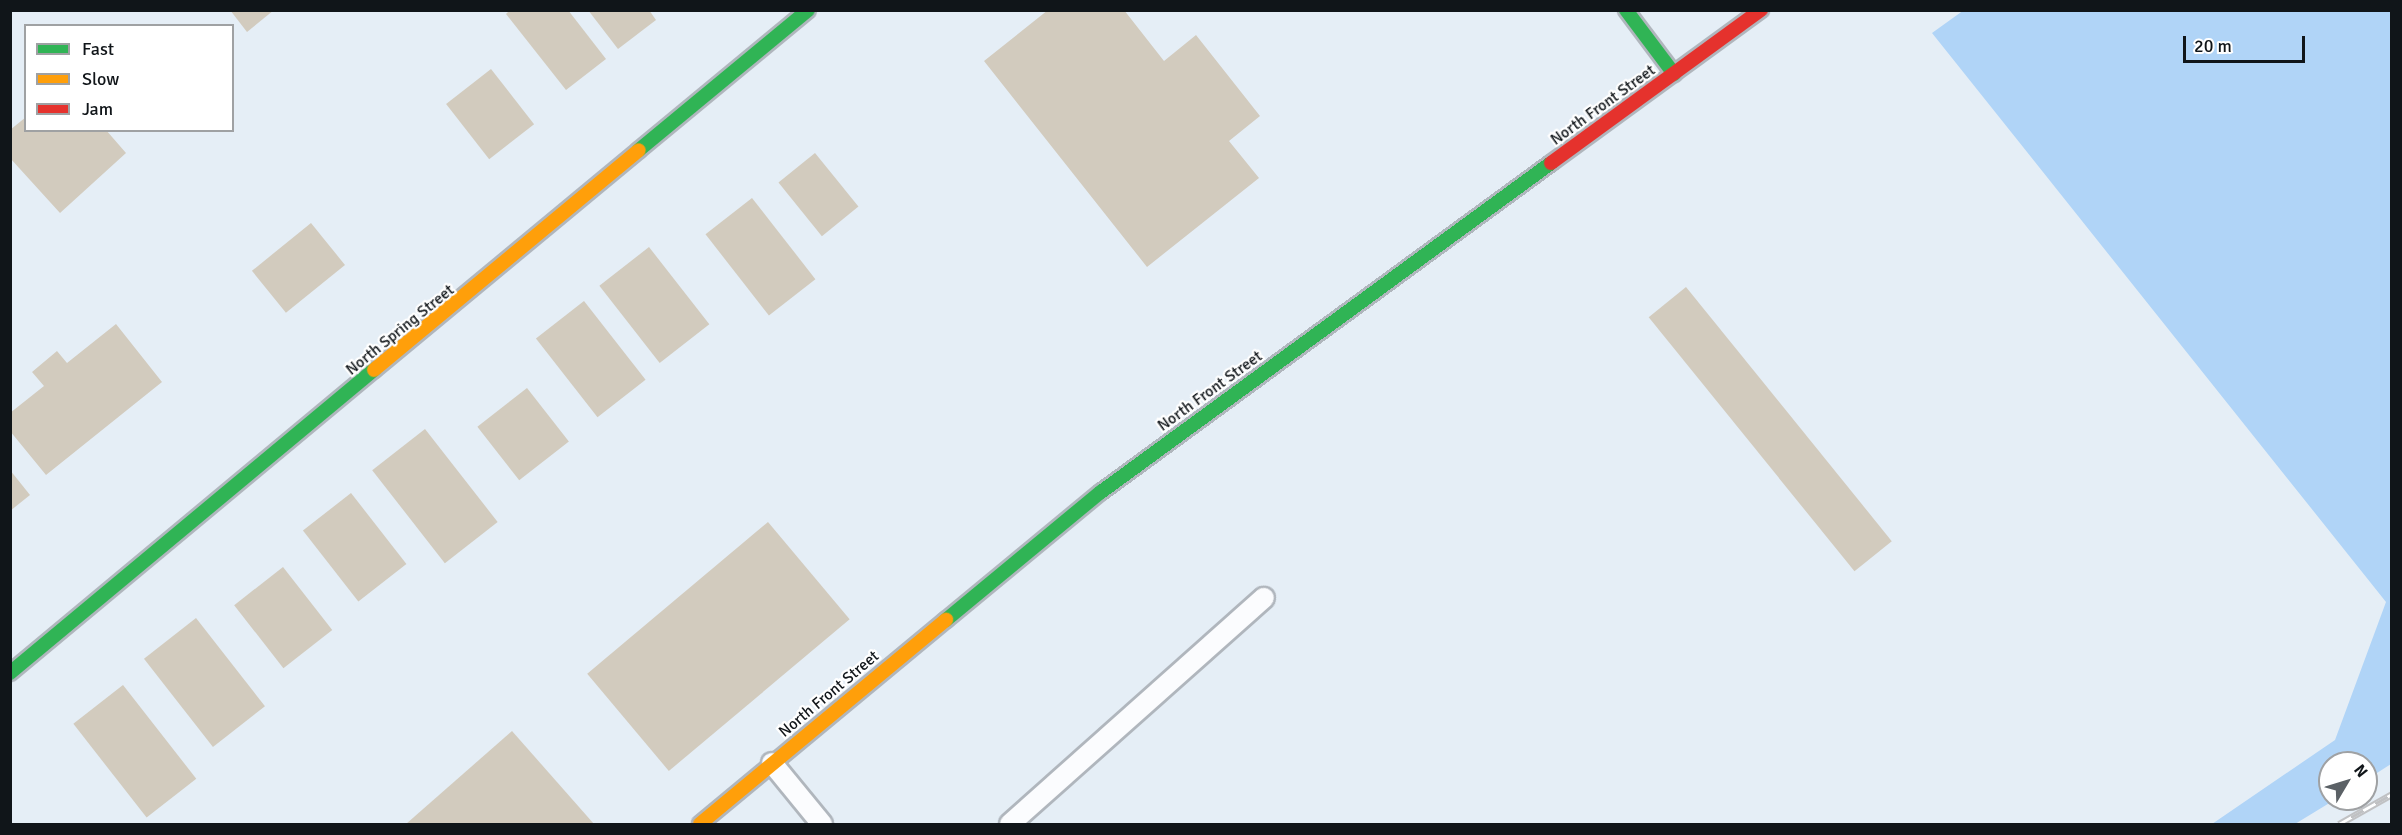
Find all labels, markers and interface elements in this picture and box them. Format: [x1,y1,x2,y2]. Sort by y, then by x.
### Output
legend [24,24,234,132]
scale bar [2186,24,2308,62]
text: 20 m [2194,35,2232,57]
text: Fast [82,38,114,60]
street label: North Front Street [1547,61,1659,149]
text: Slow [82,68,119,90]
text: Jam [82,98,113,120]
street label: North Spring Street [342,281,458,379]
street label: North Front Street [1154,347,1266,435]
street label: North Front Street [775,647,883,741]
north arrow [2318,751,2378,811]
text: N [2349,761,2372,782]

